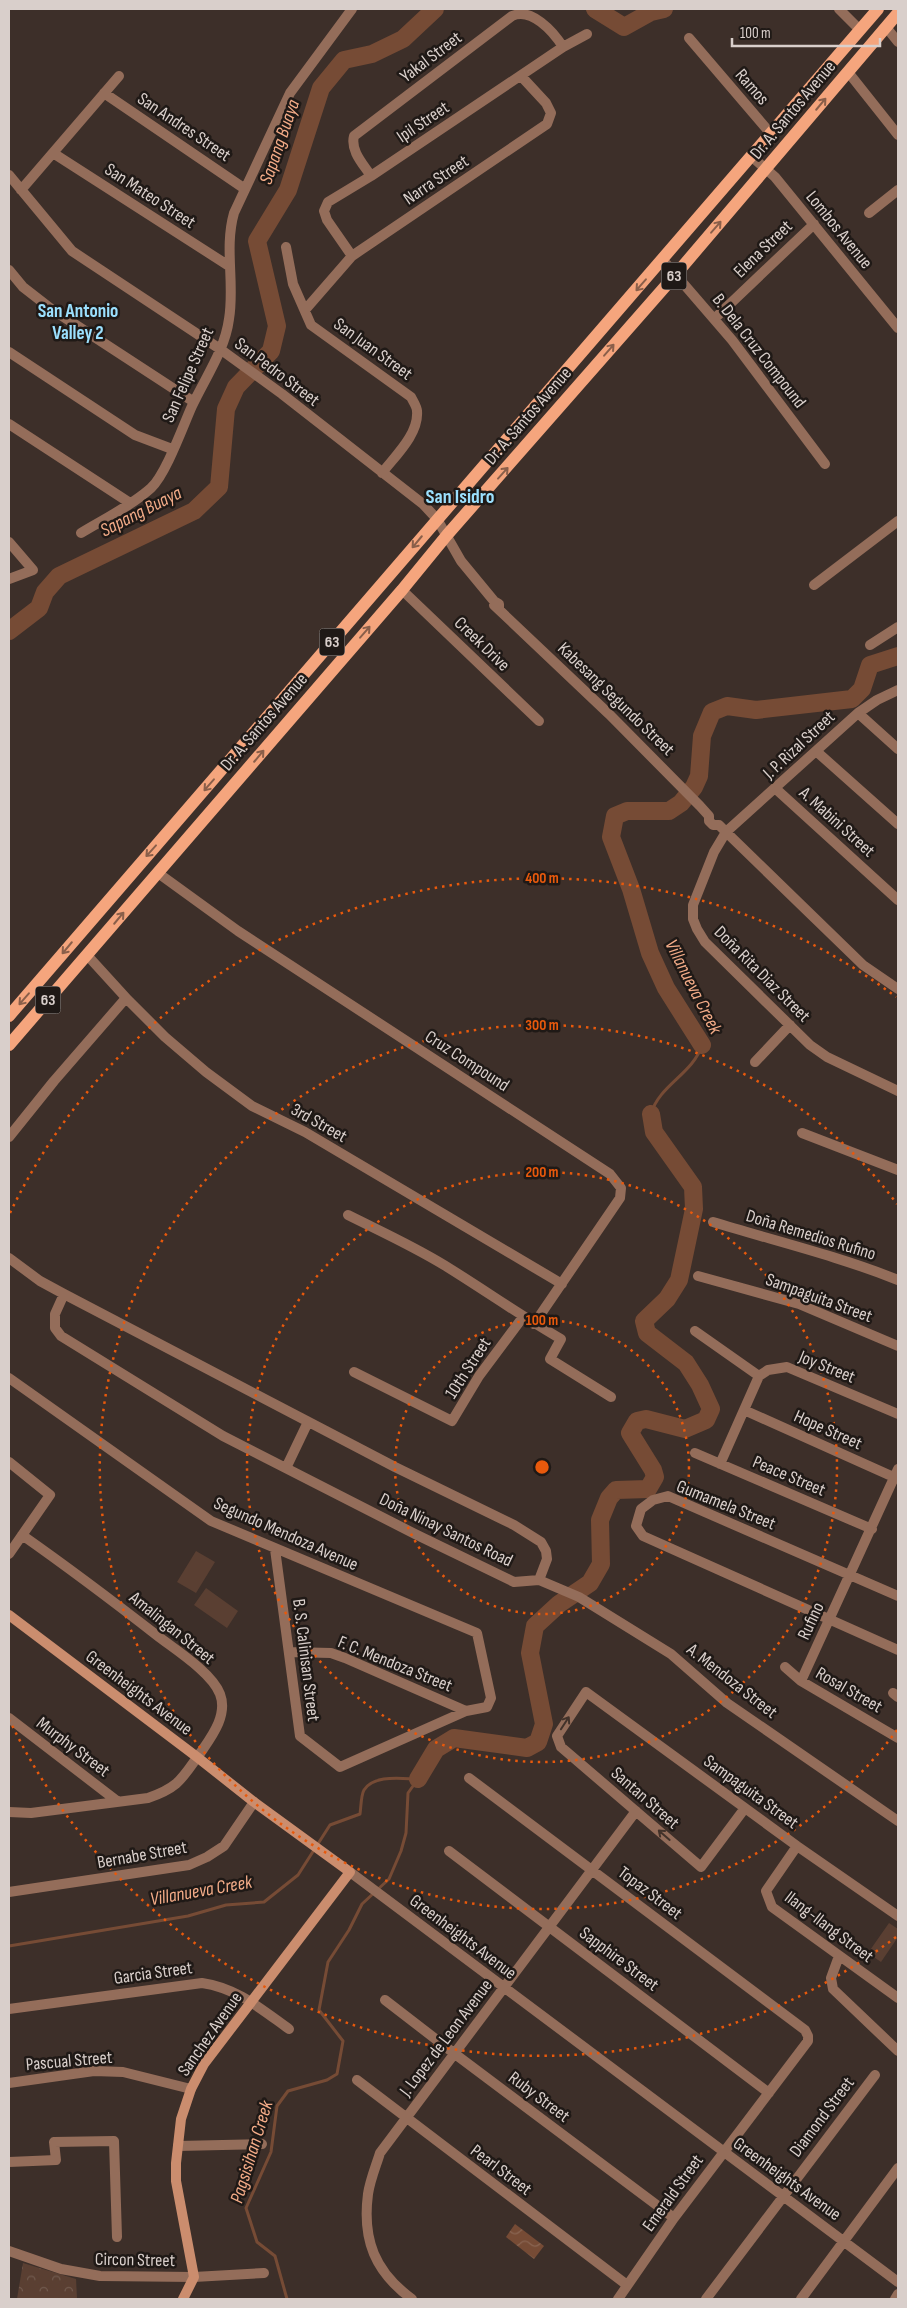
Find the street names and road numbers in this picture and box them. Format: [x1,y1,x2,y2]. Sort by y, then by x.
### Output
street label: Yakal Street [396,27,466,87]
street label: Dr. A. Santos Avenue [746,57,840,163]
street label: Ramos [731,65,773,109]
street label: San Andres Street [133,88,235,166]
street label: Ipil Street [393,97,454,147]
street label: Narra Street [399,150,473,209]
street label: San Mateo Street [101,159,200,233]
street label: Lombos Avenue [801,187,877,273]
street label: Elena Street [729,216,797,282]
road number: 63 [662,262,686,290]
street label: B. Dela Cruz Compound [708,290,810,412]
street label: San Juan Street [330,313,417,385]
street label: San Felipe Street [158,324,218,426]
street label: San Pedro Street [230,333,324,411]
street label: Dr. A. Santos Avenue [480,363,576,469]
street label: Creek Drive [450,612,514,676]
road number: 63 [320,628,344,656]
street label: Kabesang Segundo Street [553,638,679,760]
street label: Dr. A. Santos Avenue [216,669,312,775]
street label: J. P. Rizal Street [758,706,840,784]
street label: A. Mabini Street [794,782,879,862]
street label: Doña Rita Diaz Street [710,922,815,1027]
road number: 63 [36,986,60,1014]
street label: Cruz Compound [421,1026,513,1096]
street label: 3rd Street [287,1099,351,1147]
street label: Doña Remedios Rufino [744,1205,878,1265]
street label: Sampaguita Street [763,1269,876,1327]
street label: 10th Street [441,1333,496,1402]
street label: Joy Street [795,1346,859,1388]
street label: Hope Street [791,1406,866,1454]
street label: Peace Street [749,1451,829,1501]
street label: Gumamela Street [673,1476,779,1535]
street label: Doña Ninay Santos Road [376,1489,516,1571]
street label: Segundo Mendoza Avenue [211,1493,361,1575]
street label: Amalingan Street [124,1587,219,1669]
street label: B. S. Calinisan Street [288,1598,324,1723]
street label: Rufino [793,1599,829,1643]
street label: F. C. Mendoza Street [335,1632,456,1697]
street label: A. Mendoza Street [682,1639,782,1723]
street label: Greenheights Avenue [82,1646,196,1740]
street label: Rosal Street [812,1663,886,1718]
street label: Murphy Street [32,1713,114,1782]
street label: Sampaguita Street [700,1751,803,1834]
street label: Santan Street [607,1763,684,1834]
street label: Bernabe Street [96,1837,189,1873]
street label: Topaz Street [614,1862,687,1924]
street label: Ilang-Ilang Street [781,1887,878,1967]
street label: Greenheights Avenue [406,1890,520,1984]
street label: Sapphire Street [575,1922,663,1996]
street label: Garcia Street [112,1957,194,1989]
street label: J. Lopez de Leon Avenue [395,1975,497,2101]
street label: Sanchez Avenue [173,1988,247,2080]
street label: Pascual Street [25,2047,114,2075]
street label: Ruby Street [504,2067,574,2127]
street label: Diamond Street [785,2073,859,2161]
street label: Greenheights Avenue [729,2133,845,2225]
street label: Pearl Street [466,2140,536,2200]
street label: Emerald Street [638,2150,708,2235]
street label: Circon Street [95,2249,176,2271]

